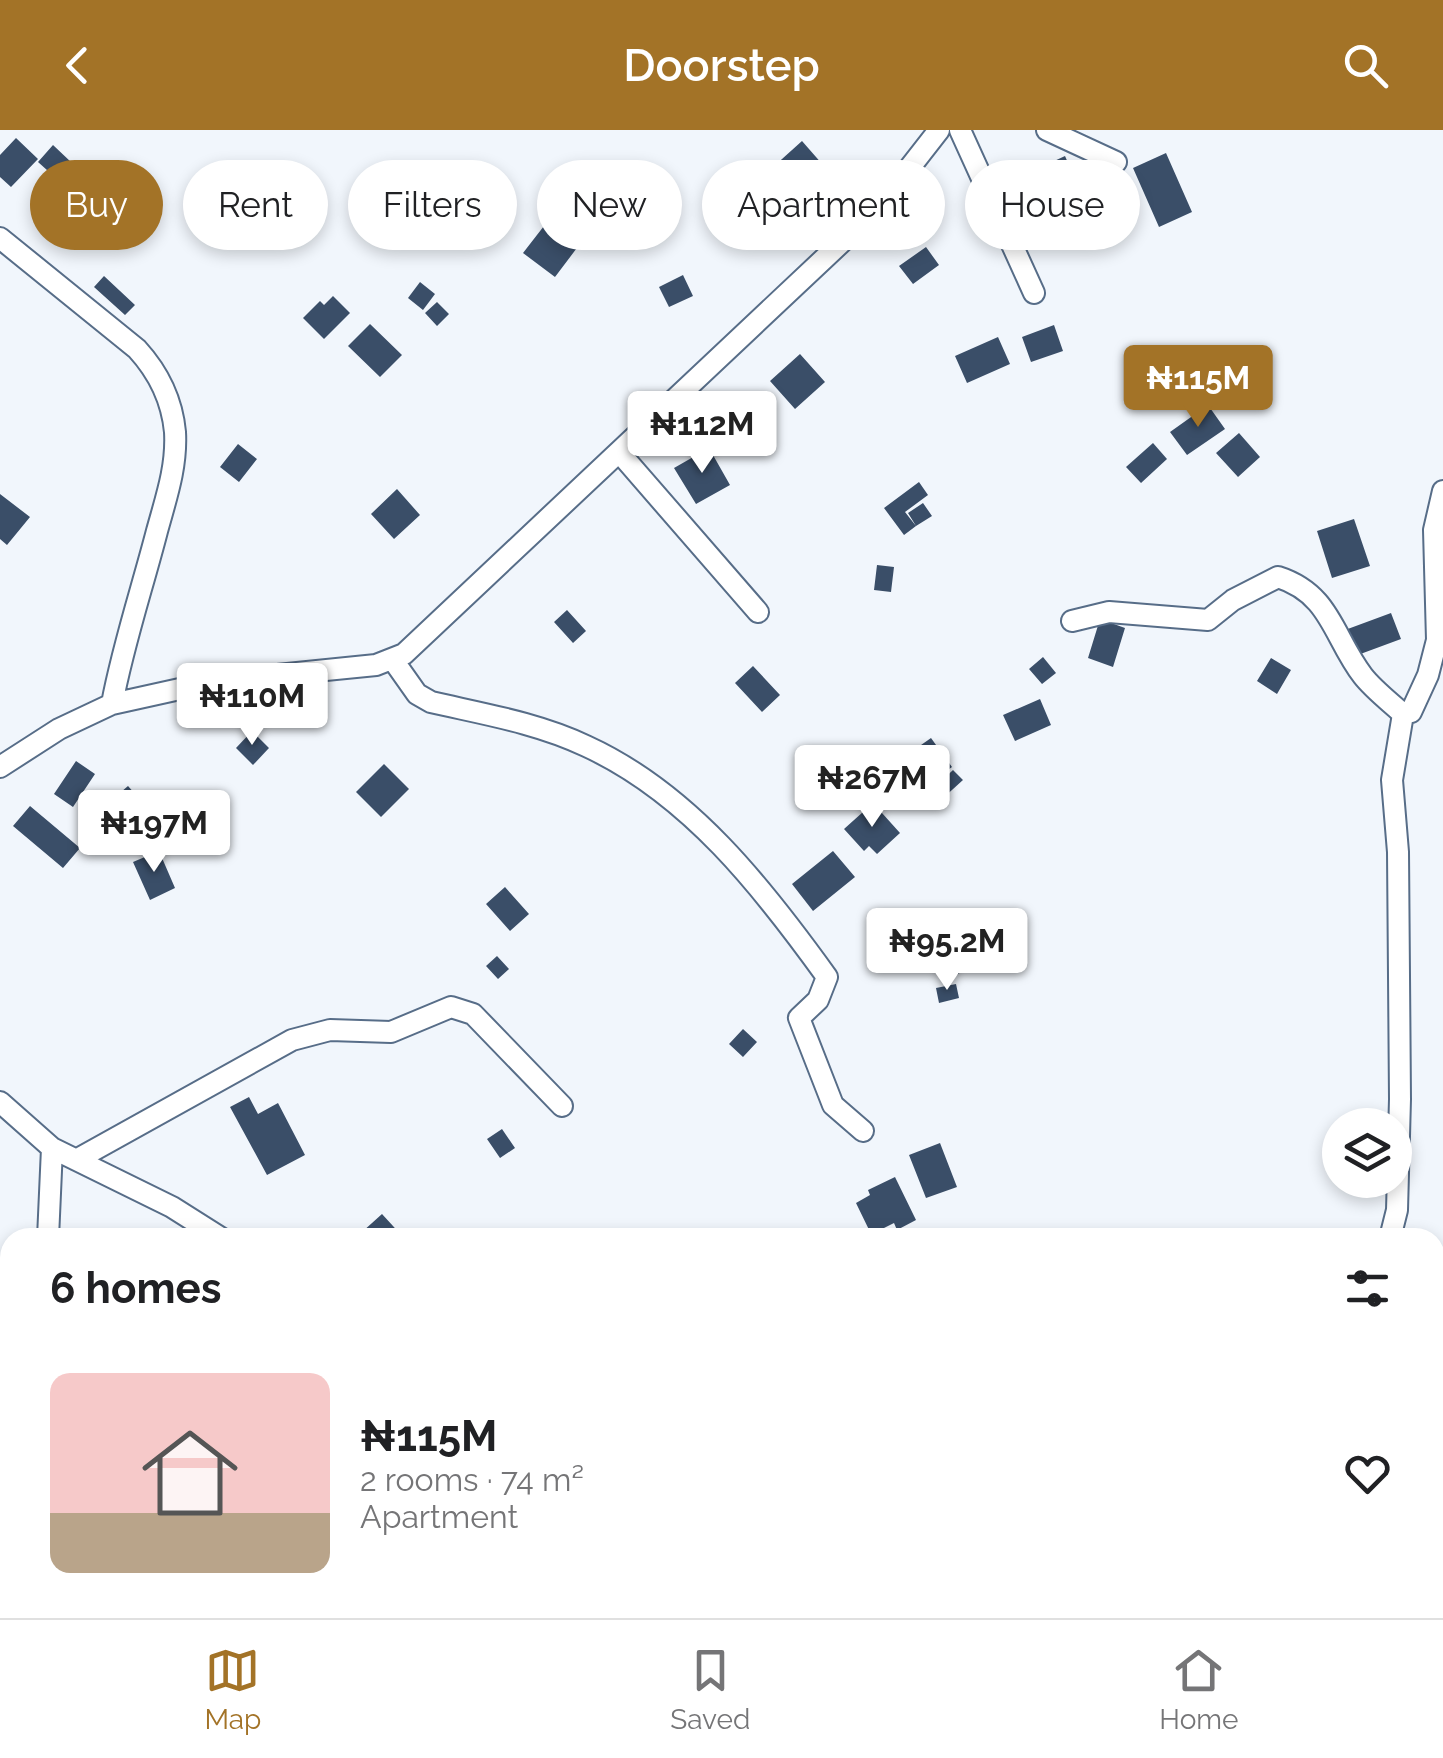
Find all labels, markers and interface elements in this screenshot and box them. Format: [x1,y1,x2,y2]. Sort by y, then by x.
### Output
icon: back [50,38,105,93]
icon: search [1338,38,1393,93]
text: Doorstep [623,39,820,92]
chip: Buy [30,160,163,250]
chip: Rent [183,160,328,250]
chip: Filters [348,160,517,250]
chip: New [537,160,682,250]
chip: Apartment [702,160,945,250]
chip: House [965,160,1140,250]
pin: ₦115M [1128,345,1268,430]
text: ₦115M [1146,359,1250,396]
pin: ₦112M [632,391,772,476]
text: ₦112M [650,405,754,442]
pin: ₦110M [182,663,322,748]
text: ₦110M [199,677,305,714]
pin: ₦267M [802,745,942,830]
text: ₦267M [817,759,927,796]
pin: ₦197M [84,790,224,875]
text: ₦197M [100,804,208,841]
pin: ₦95.2M [866,908,1028,993]
text: ₦95.2M [888,922,1006,959]
map controls [1322,1108,1412,1198]
button: layers [1322,1108,1412,1198]
icon: filters [1340,1261,1395,1316]
text: 6 homes [50,1264,221,1313]
text: ₦115M [360,1412,497,1461]
icon: home [130,1413,250,1533]
icon: heart [1340,1446,1395,1501]
text: 2 rooms · 74 m² [360,1461,584,1498]
text: Apartment [360,1498,518,1535]
tab: Map [204,1643,261,1736]
tab: Saved [670,1643,750,1736]
tab: Home [1159,1643,1239,1736]

